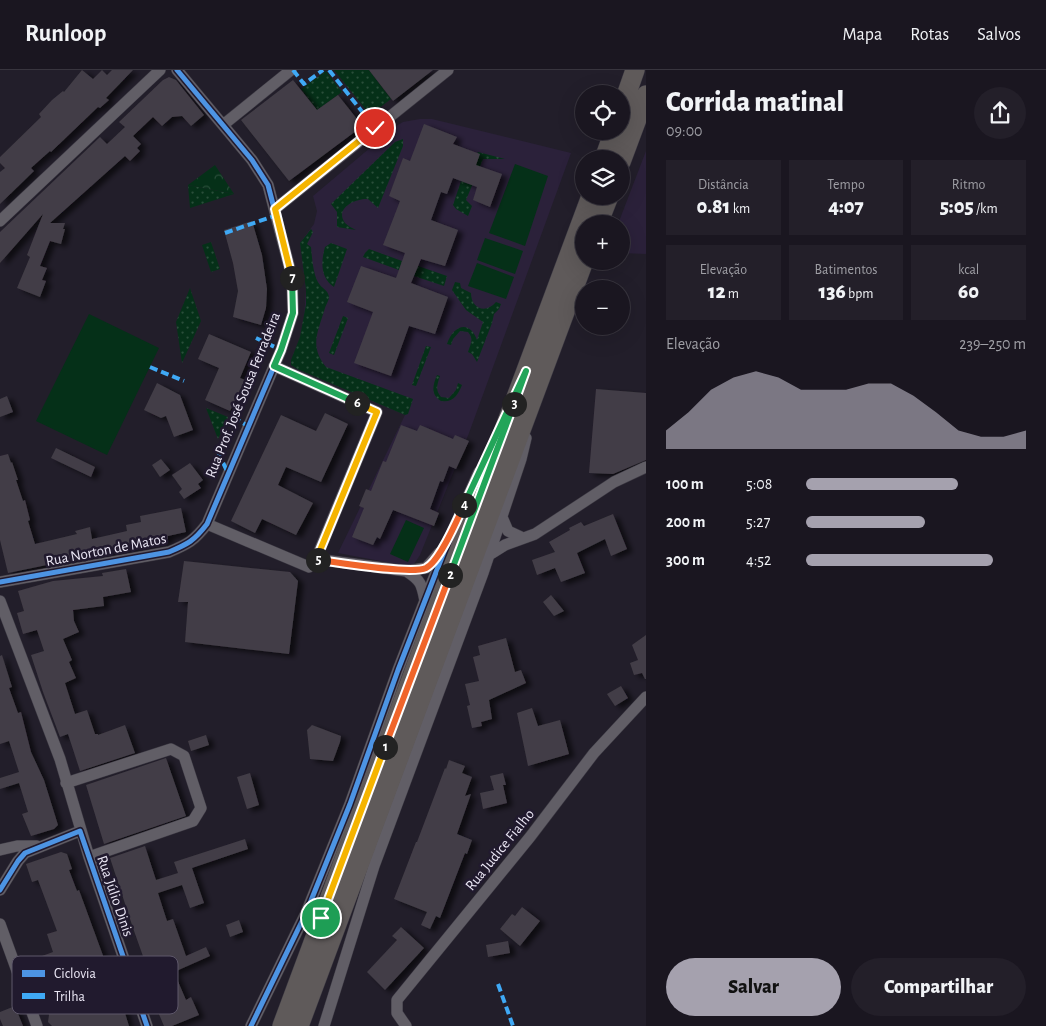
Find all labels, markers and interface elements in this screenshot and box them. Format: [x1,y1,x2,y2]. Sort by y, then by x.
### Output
text: Runloop [25,22,106,46]
text: Mapa [843,26,882,44]
text: Rotas [910,26,949,44]
text: Salvos [977,26,1021,44]
map controls [575,85,630,335]
button: locate [575,85,630,140]
button: share [974,87,1026,139]
text: Corrida matinal [666,89,844,117]
pin [354,107,396,149]
icon: check [361,114,389,142]
text: 09:00 [666,123,703,139]
button: layers [575,150,630,205]
text: Distância [698,178,749,192]
text: Tempo [827,178,865,192]
text: Ritmo [952,178,986,192]
text: 0.81 [696,196,730,217]
text: 4:07 [828,196,864,217]
text: 5:05 [940,196,974,217]
text: km [730,202,750,216]
text: /km [974,202,998,216]
button: + [575,215,630,270]
text: Elevação [700,263,747,277]
text: Batimentos [814,263,878,277]
text: kcal [958,263,979,277]
pin: 7 [280,266,304,290]
text: 7 [289,271,296,285]
button: − [575,280,630,335]
text: 12 [708,281,725,302]
text: 136 [819,281,846,302]
text: 60 [958,281,979,302]
text: m [725,287,739,301]
text: bpm [846,287,873,301]
street label: Rua Prof. José Sousa Ferradeira [203,310,283,480]
text: Elevação [666,336,720,352]
text: 239–250 m [959,336,1026,352]
pin: 6 [344,390,370,416]
pin: 3 [502,392,526,416]
text: 6 [354,396,361,410]
text: 3 [511,397,518,411]
text: 100 m [666,476,704,492]
text: 5:08 [746,476,772,492]
pin: 4 [452,492,476,518]
text: 4 [461,498,468,512]
text: 200 m [666,514,706,530]
text: 5:27 [746,514,770,530]
street label: Rua Norton de Matos [45,531,167,569]
pin: 5 [306,548,330,572]
text: 300 m [666,552,705,568]
text: 4:52 [746,552,771,568]
text: 5 [315,553,322,567]
pin: 2 [438,562,462,588]
text: 2 [447,568,454,582]
pin: 1 [372,734,398,760]
text: 1 [383,740,388,754]
street label: Rua Judice Fialho [463,807,537,893]
street label: Rua Júlio Dinis [94,854,136,938]
pin [300,897,342,939]
icon: arrive [307,904,335,932]
legend [12,956,178,1014]
button: Salvar [666,958,841,1016]
button: Compartilhar [851,958,1026,1016]
text: Ciclovia [54,967,97,981]
text: Trilha [54,990,86,1004]

